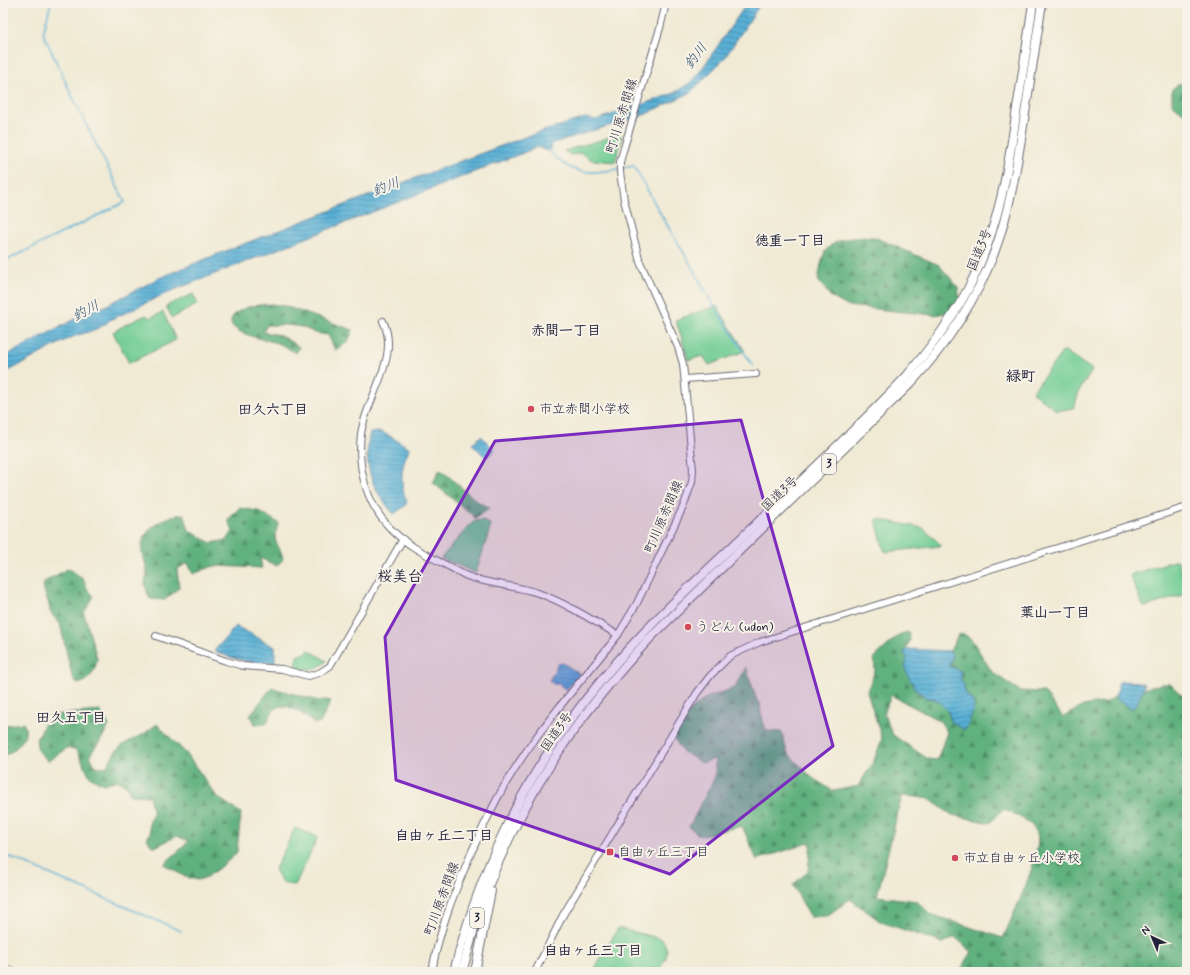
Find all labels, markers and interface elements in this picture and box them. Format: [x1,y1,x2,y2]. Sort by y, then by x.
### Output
water label: 釣川 [680,39,712,73]
street label: 町川原赤間線 [602,75,642,156]
water label: 釣川 [370,174,402,200]
street label: 国道3号 [964,226,996,274]
district label: 徳重一丁目 [755,232,825,250]
water label: 釣川 [69,297,103,325]
district label: 赤間一丁目 [531,322,601,340]
district label: 緑町 [1006,367,1036,387]
district label: 田久六丁目 [238,401,308,419]
place label: 市立赤間小学校 [539,401,630,418]
marker: 市立赤間小学校 [526,404,536,414]
road number: 3 [822,454,836,474]
street label: 国道3号 [758,472,802,516]
street label: 町川原赤間線 [641,477,687,556]
district label: 桜美台 [377,567,423,587]
district label: 葉山一丁目 [1020,604,1090,622]
place label: うどん (udon) [696,619,774,636]
marker: うどん (udon) [683,622,693,632]
district label: 田久五丁目 [36,709,106,727]
street label: 国道3号 [537,709,577,755]
district label: 自由ヶ丘二丁目 [395,827,493,845]
place label: 自由ヶ丘三丁目 [618,844,709,861]
marker: 自由ヶ丘三丁目 [605,847,615,857]
place label: 市立自由ヶ丘小学校 [963,850,1080,867]
marker: 市立自由ヶ丘小学校 [950,853,960,863]
street label: 町川原赤間線 [421,859,464,939]
road number: 3 [470,908,484,928]
north arrow [1132,917,1172,957]
text: N [1138,923,1153,938]
district label: 自由ヶ丘三丁目 [544,942,642,960]

